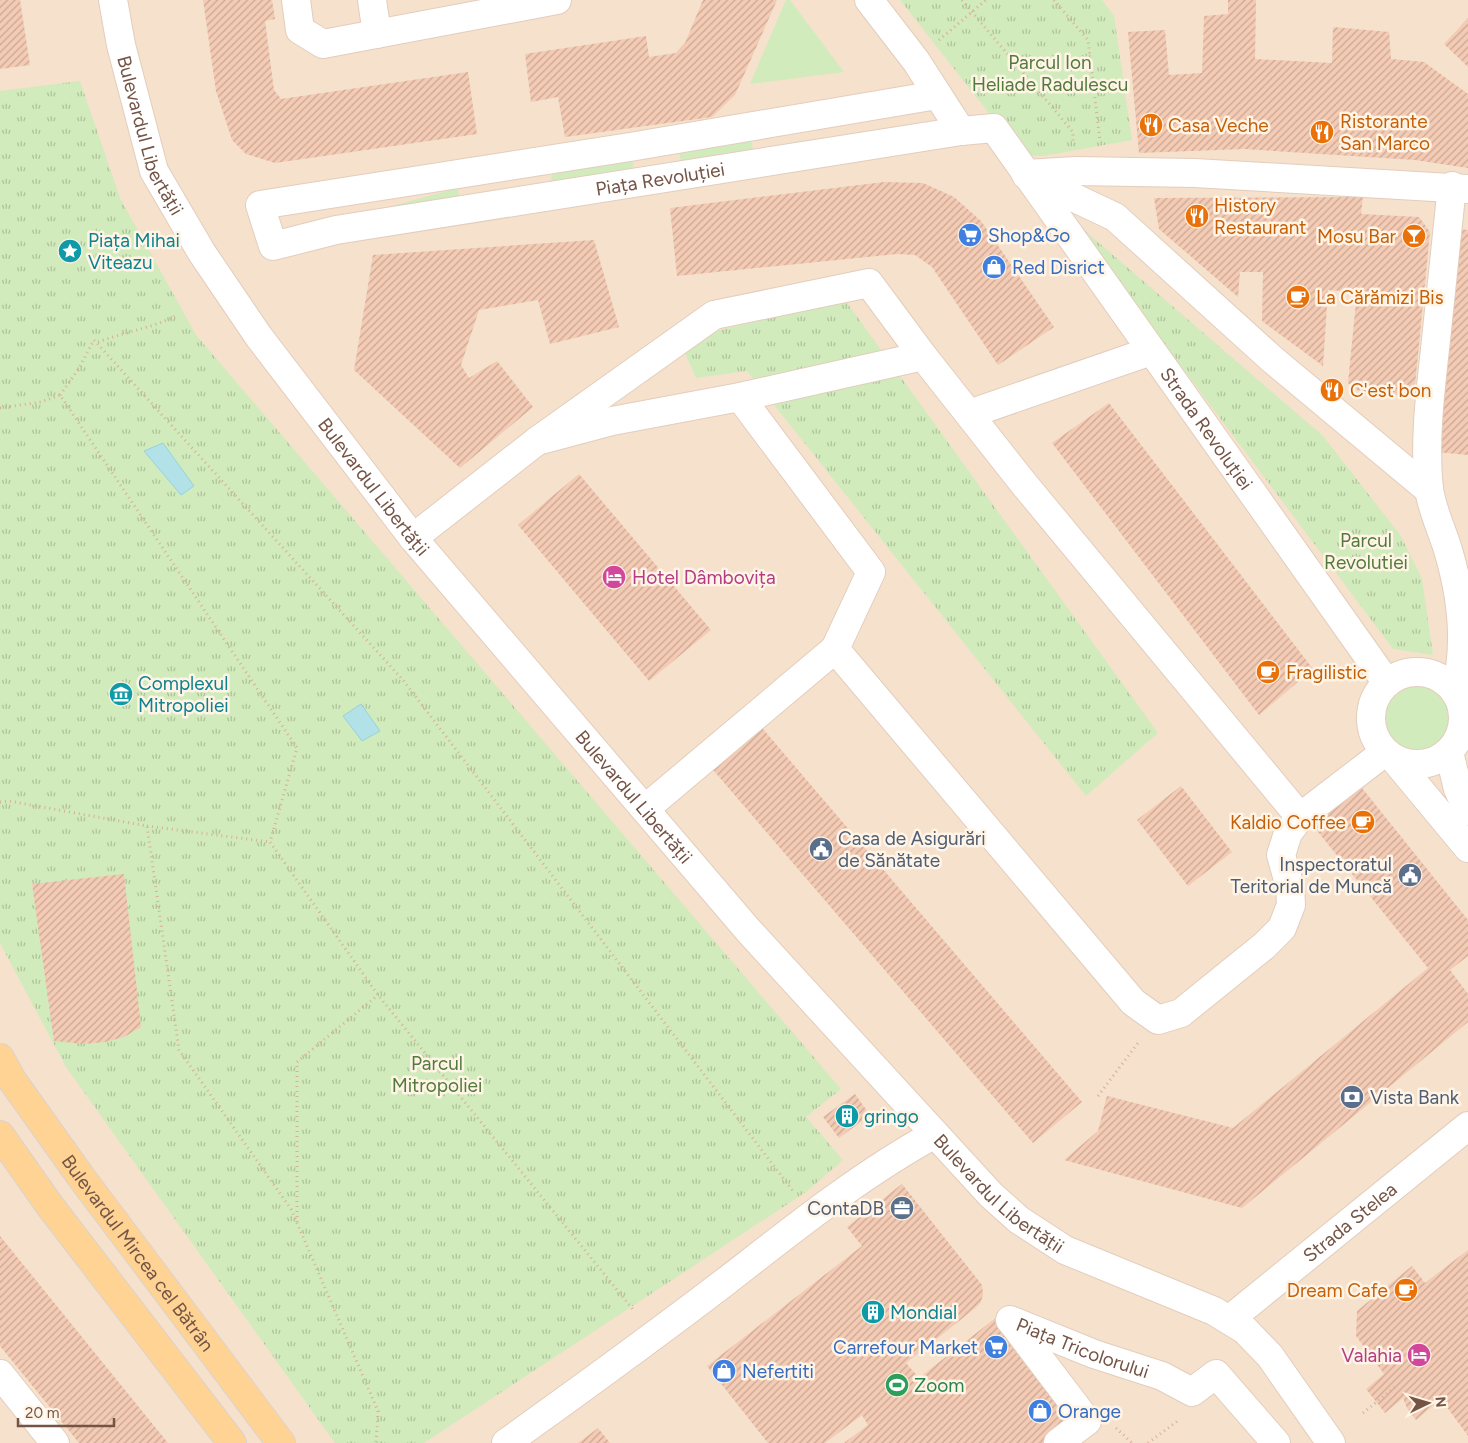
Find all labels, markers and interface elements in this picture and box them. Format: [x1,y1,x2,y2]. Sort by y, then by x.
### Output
park label: Parcul Ion Heliade Radulescu [972,51,1128,96]
street label: Bulevardul Libertății [113,53,189,219]
place label: Ristorante San Marco [1340,110,1430,155]
restaurant icon: Casa Veche [1138,112,1164,138]
place label: Casa Veche [1168,114,1269,137]
restaurant icon: Ristorante San Marco [1309,119,1335,145]
street label: Piața Revoluției [594,157,726,200]
place label: History Restaurant [1214,194,1306,239]
restaurant icon: History Restaurant [1184,203,1210,229]
supermarket icon: Shop&Go [957,222,983,248]
bar icon: Mosu Bar [1401,223,1427,249]
place label: Shop&Go [988,224,1070,247]
place label: Mosu Bar [1317,225,1397,248]
place label: Piața Mihai Viteazu [88,229,180,274]
place icon: Piața Mihai Viteazu [57,238,83,264]
shop icon: Red Disrict [981,254,1007,280]
place label: Red Disrict [1012,256,1105,279]
cafe icon: La Cărămizi Bis [1285,284,1311,310]
place label: La Cărămizi Bis [1316,286,1444,309]
street label: Strada Revoluției [1156,363,1258,494]
restaurant icon: C'est bon [1319,377,1345,403]
place label: C'est bon [1350,379,1431,402]
street label: Bulevardul Libertății [313,413,434,560]
park label: Parcul Revolutiei [1324,529,1408,574]
hotel icon: Hotel Dâmbovița [601,564,627,590]
place label: Hotel Dâmbovița [632,566,776,589]
cafe icon: Fragilistic [1255,659,1281,685]
place label: Fragilistic [1286,661,1367,684]
place label: Complexul Mitropoliei [138,672,229,717]
museum icon: Complexul Mitropoliei [108,681,134,707]
street label: Bulevardul Libertății [571,725,697,868]
cafe icon: Kaldio Coffee [1350,809,1376,835]
place label: Kaldio Coffee [1230,811,1346,834]
place label: Casa de Asigurări de Sănătate [838,827,986,872]
public building icon: Casa de Asigurări de Sănătate [808,836,834,862]
place label: Inspectoratul Teritorial de Muncă [1231,853,1392,898]
public building icon: Inspectoratul Teritorial de Muncă [1397,862,1423,888]
park label: Parcul Mitropoliei [392,1052,482,1097]
bank icon: Vista Bank [1339,1084,1365,1110]
place label: Vista Bank [1370,1086,1460,1109]
building icon: gringo [834,1103,860,1129]
place label: gringo [864,1105,919,1128]
street label: Bulevardul Libertății [929,1129,1069,1258]
street label: Bulevardul Mircea cel Bătrân [57,1150,219,1356]
street label: Strada Stelea [1298,1177,1401,1267]
office icon: ContaDB [889,1195,915,1221]
place label: ContaDB [807,1197,884,1220]
cafe icon: Dream Cafe [1393,1277,1419,1303]
place label: Dream Cafe [1287,1279,1388,1302]
building icon: Mondial [860,1299,886,1325]
place label: Mondial [890,1301,957,1324]
street label: Piața Tricolorului [1013,1312,1152,1383]
supermarket icon: Carrefour Market [983,1334,1009,1360]
place label: Carrefour Market [833,1336,978,1359]
hotel icon: Valahia [1406,1342,1432,1368]
place label: Valahia [1341,1344,1402,1367]
shop icon: Nefertiti [711,1358,737,1384]
place label: Nefertiti [742,1360,814,1383]
sports icon: Zoom [884,1372,910,1398]
place label: Zoom [914,1374,964,1397]
north arrow [1403,1378,1453,1428]
scale bar [18,1396,114,1428]
text: N [1432,1396,1449,1408]
shop icon: Orange [1027,1398,1053,1424]
place label: Orange [1058,1400,1121,1423]
text: 20 m [25,1404,59,1422]

